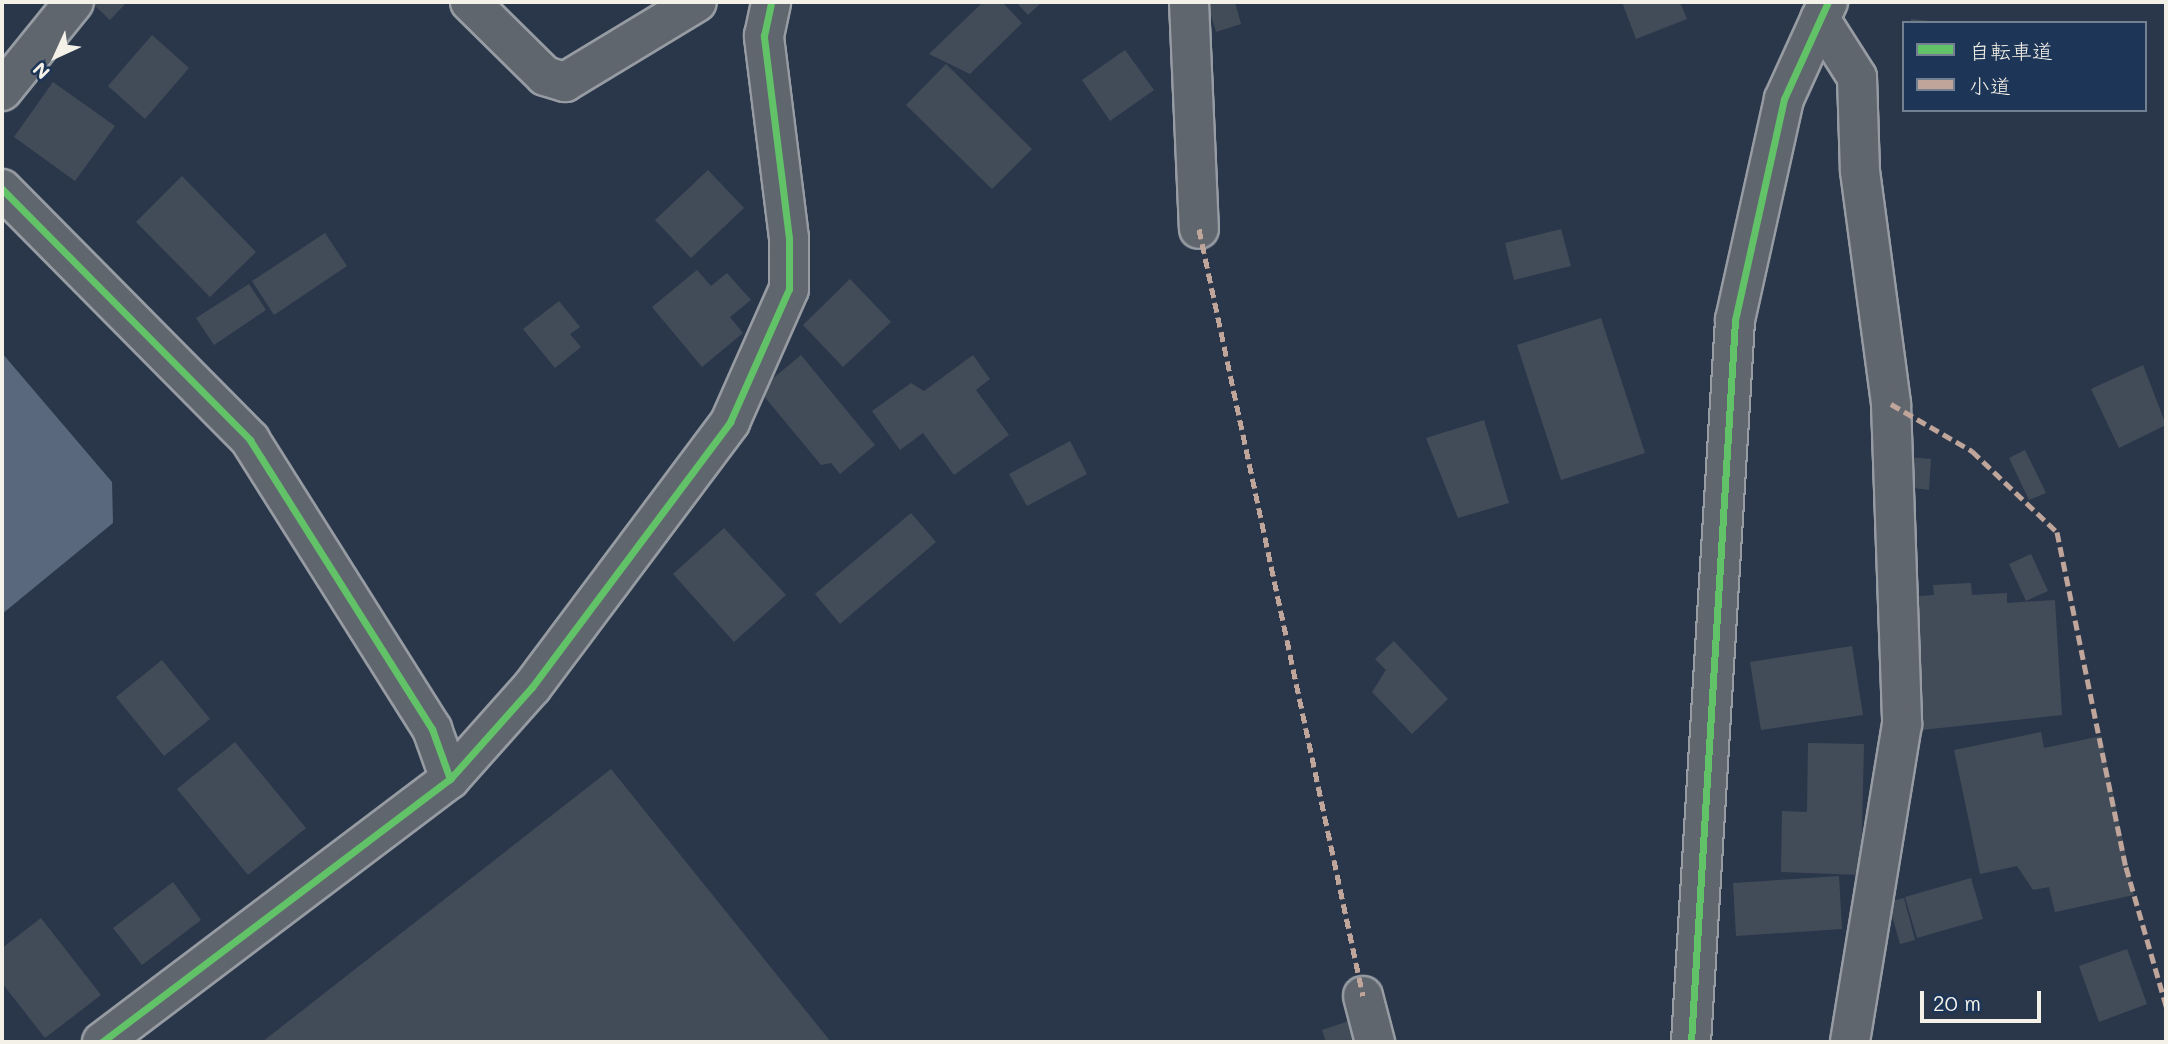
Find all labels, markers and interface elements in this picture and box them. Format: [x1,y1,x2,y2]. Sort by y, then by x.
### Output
north arrow [21,21,91,91]
legend [1902,21,2147,112]
text: 自転車道 [1969,37,2053,64]
text: N [27,57,55,85]
text: 小道 [1969,72,2011,99]
scale bar [1923,978,2044,1022]
text: 20 m [1933,989,1981,1016]

